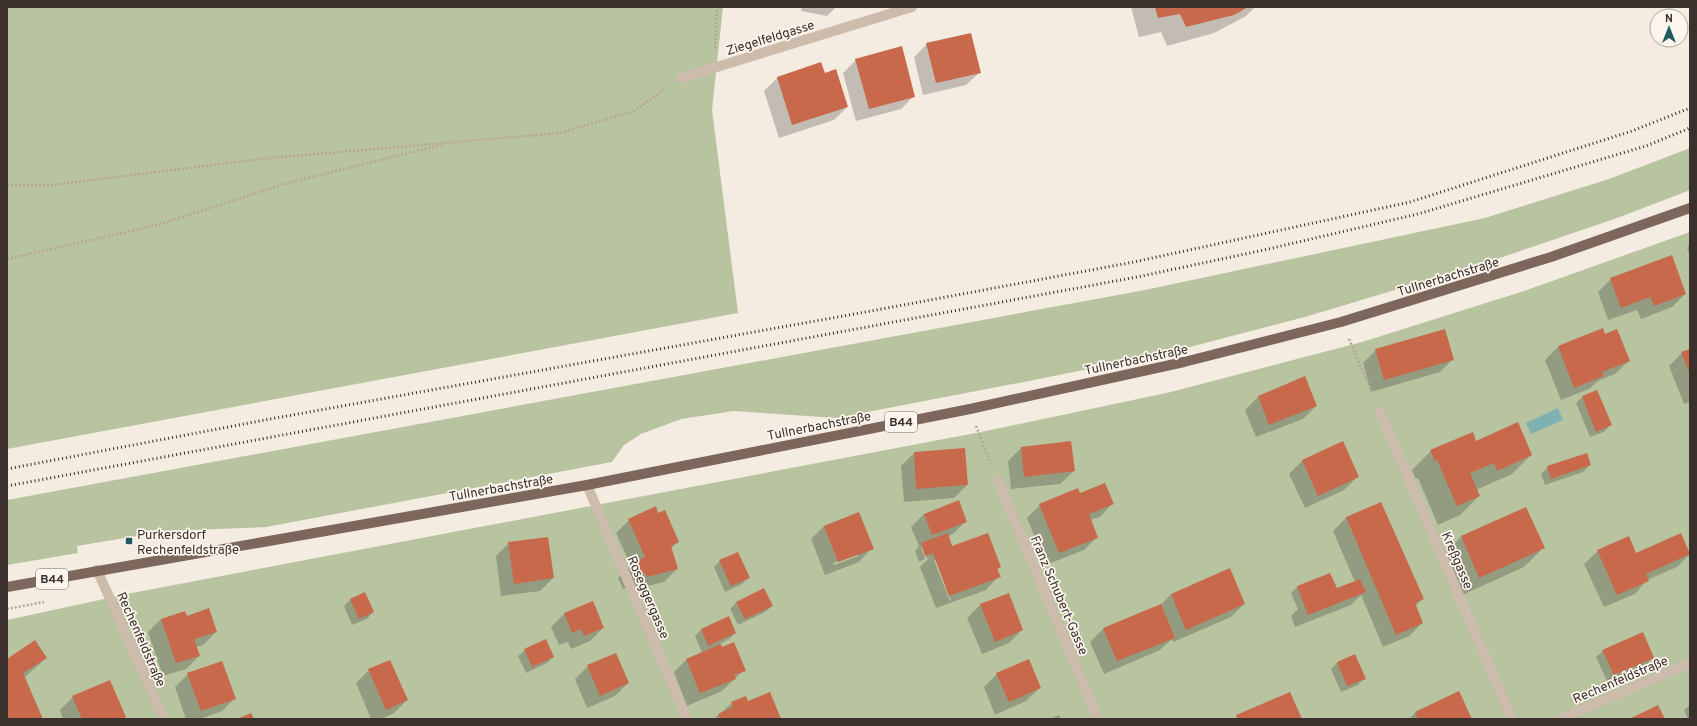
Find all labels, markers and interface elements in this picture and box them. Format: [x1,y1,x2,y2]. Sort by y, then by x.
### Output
north arrow [1649,8,1689,48]
text: N [1665,12,1673,26]
street label: Ziegelfeldgasse [724,18,817,60]
street label: Tullnerbachstraße [1396,255,1501,301]
street label: Tullnerbachstraße [1083,342,1190,380]
street label: Tullnerbachstraße [766,409,873,445]
road number: B44 [885,412,917,432]
street label: Tullnerbachstraße [448,472,555,506]
place label: Purkersdorf Rechenfeldstraße [137,528,239,559]
street label: Kreßgasse [1437,530,1475,592]
street label: Franz Schubert-Gasse [1026,534,1091,658]
marker: Purkersdorf Rechenfeldstraße [124,536,134,546]
street label: Roseggergasse [623,554,672,642]
road number: B44 [36,569,68,589]
street label: Rechenfeldstraße [112,590,168,690]
street label: Rechenfeldstraße [1571,654,1671,708]

